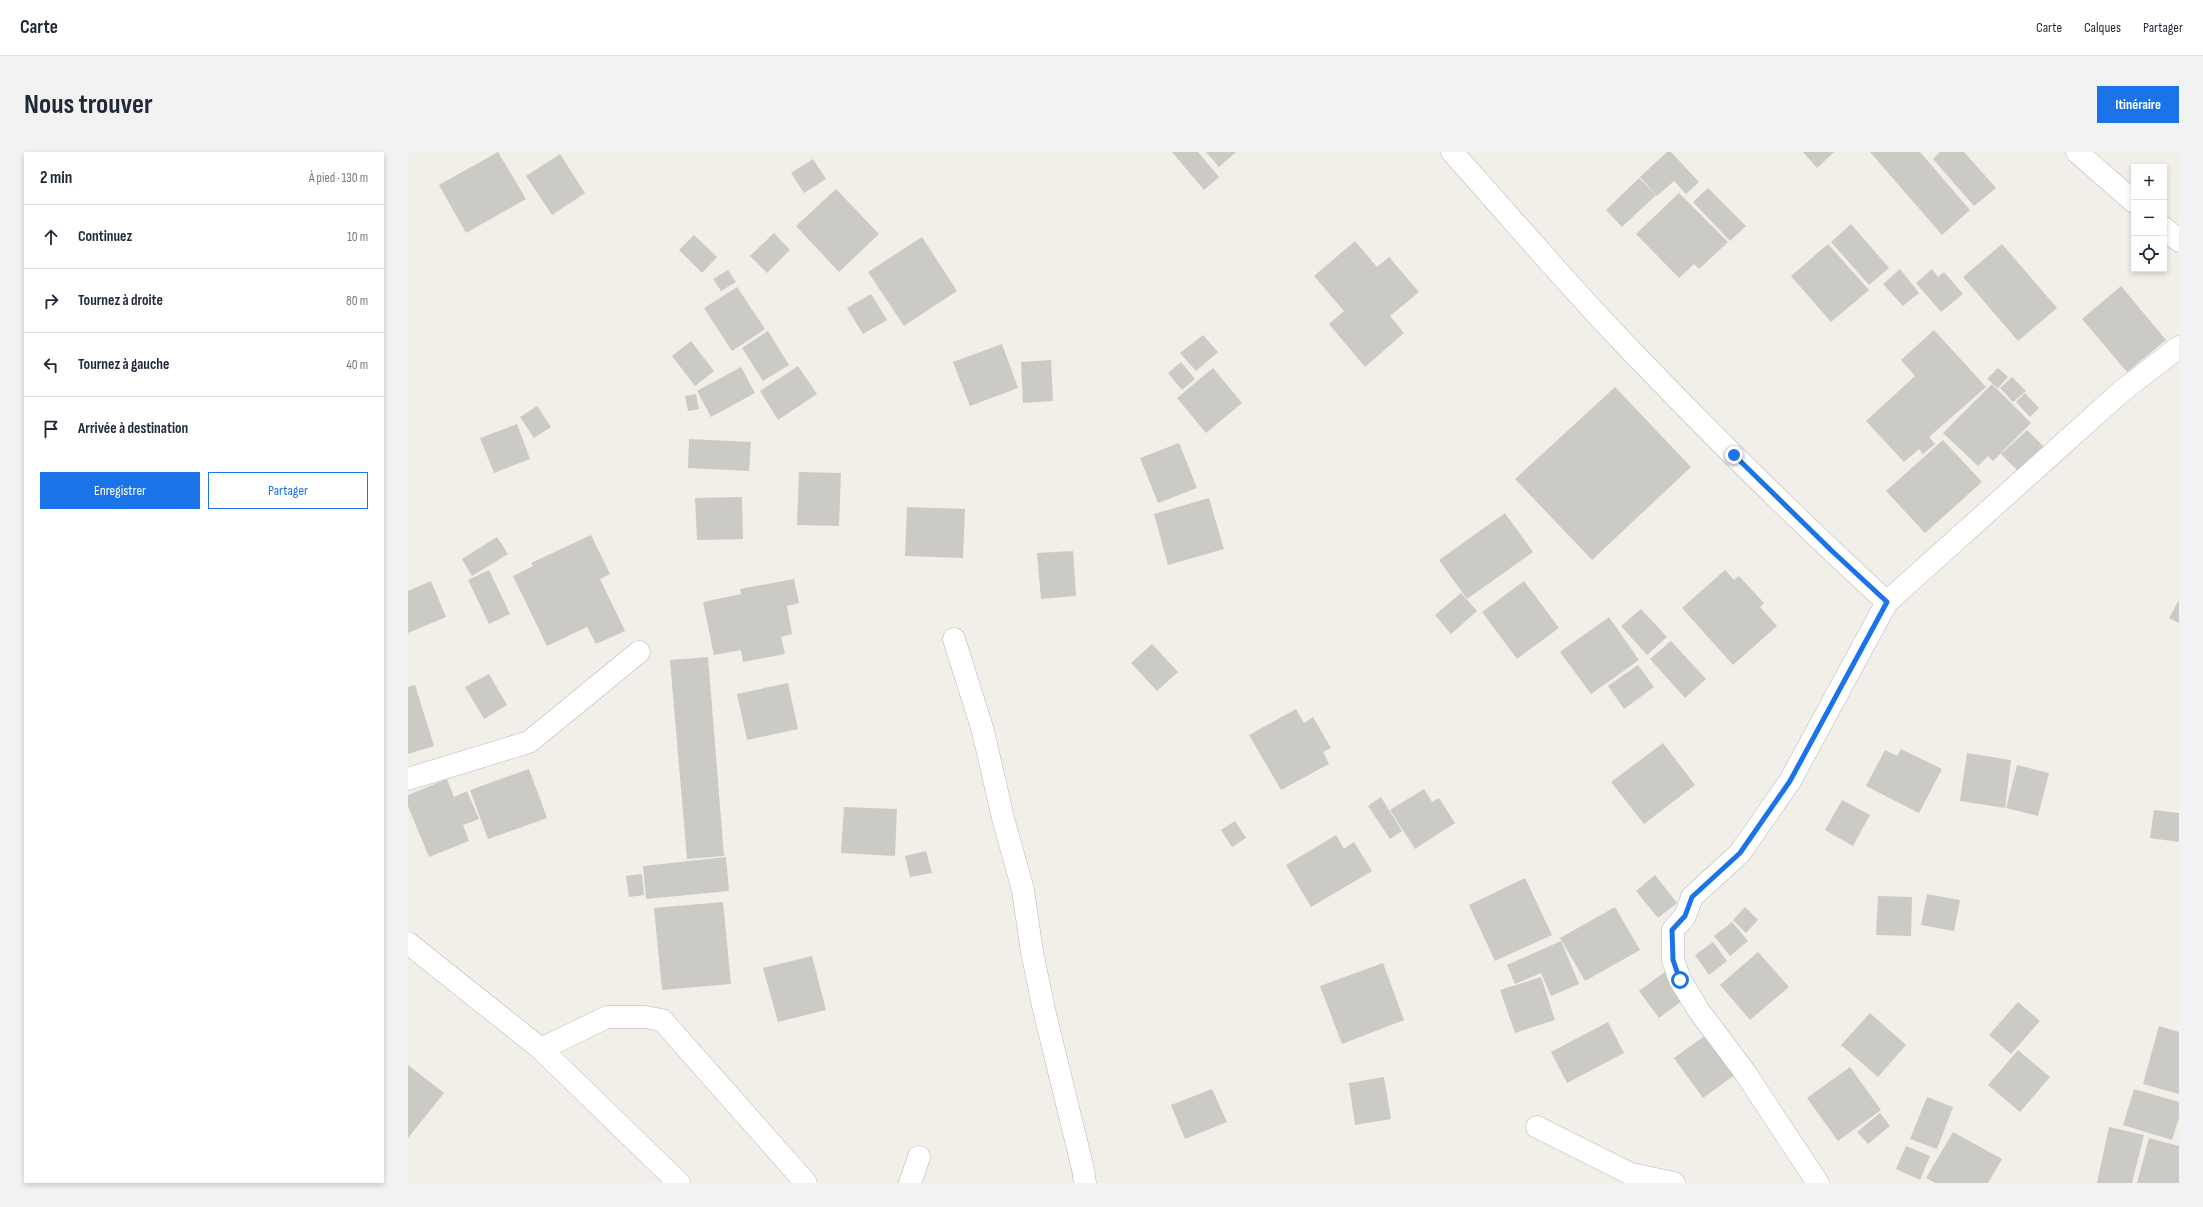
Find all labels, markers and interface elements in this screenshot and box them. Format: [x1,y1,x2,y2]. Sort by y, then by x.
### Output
text: Carte [20,16,58,39]
text: Carte [2036,19,2062,36]
text: Calques [2084,19,2121,36]
text: Partager [2143,19,2183,36]
button: Itinéraire [2097,86,2179,123]
text: Nous trouver [24,88,153,121]
map controls [2131,164,2167,272]
button: + [2131,164,2167,200]
text: 2 min [40,168,72,188]
text: À pied · 130 m [309,170,368,186]
button: − [2131,200,2167,236]
icon: ahead [40,226,62,248]
text: Continuez [78,227,132,246]
text: 10 m [347,229,368,245]
button: locate [2131,236,2167,272]
icon: right [40,290,62,312]
text: Tournez à droite [78,291,163,310]
text: 80 m [346,293,368,309]
icon: left [40,354,62,376]
text: Tournez à gauche [78,355,169,374]
text: 40 m [346,357,368,373]
icon: arrive [40,418,62,440]
text: Arrivée à destination [78,419,188,438]
route end [1725,446,1743,464]
button: Enregistrer [40,472,200,509]
button: Partager [208,472,368,509]
route start [1671,971,1689,989]

